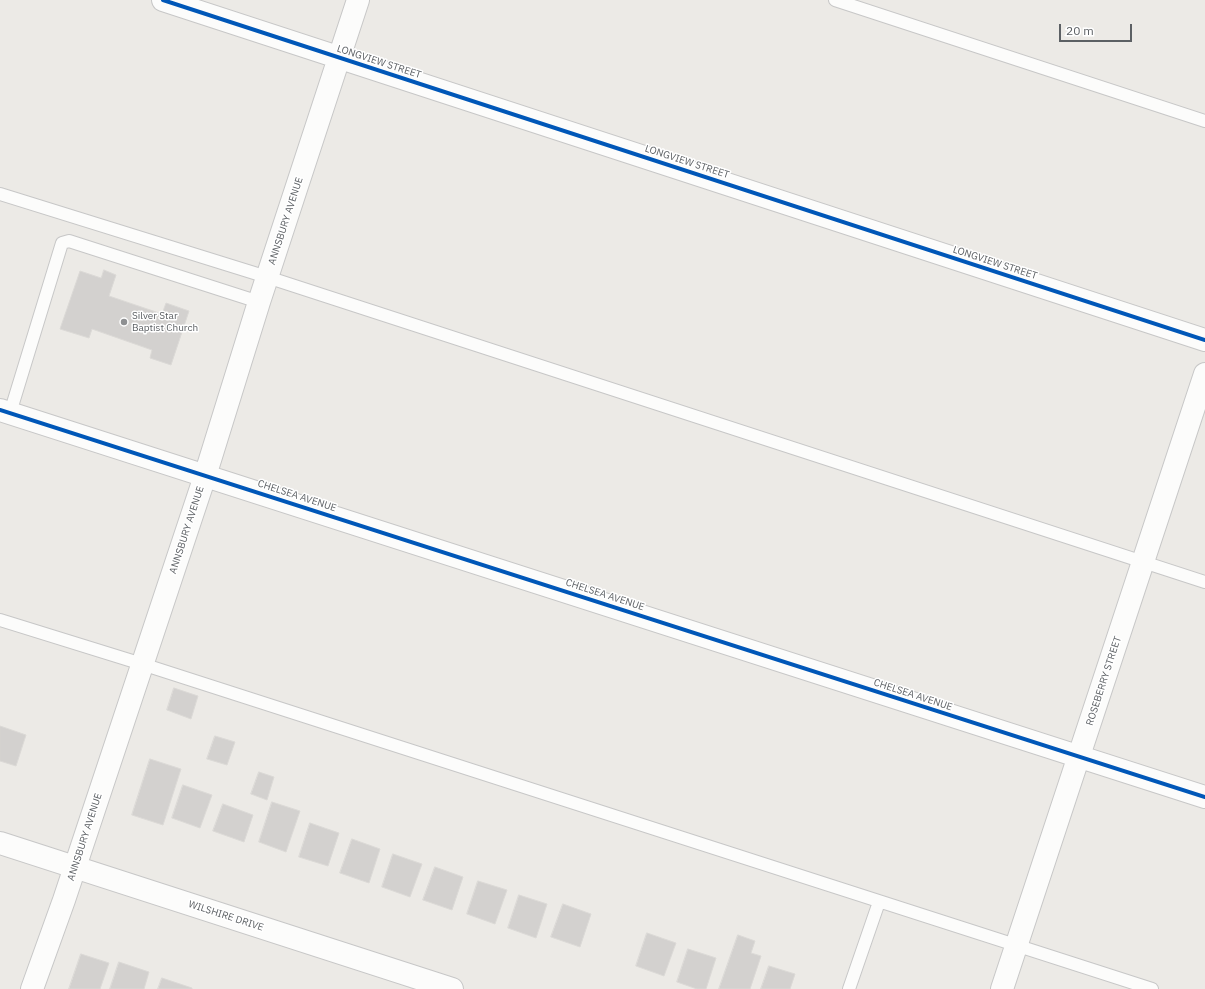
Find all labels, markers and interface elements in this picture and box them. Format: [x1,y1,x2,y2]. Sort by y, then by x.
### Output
scale bar [1061,16,1134,42]
text: 20 m [1066,23,1094,38]
street label: LONGVIEW STREET [335,43,423,81]
street label: LONGVIEW STREET [643,143,731,181]
street label: ANNSBURY AVENUE [266,176,306,266]
street label: LONGVIEW STREET [951,244,1039,282]
place label: Silver Star Baptist Church [132,310,198,334]
marker: Silver Star Baptist Church [119,317,129,327]
street label: CHELSEA AVENUE [256,478,338,514]
street label: ANNSBURY AVENUE [167,485,207,575]
street label: CHELSEA AVENUE [564,577,646,613]
street label: ROSEBERRY STREET [1084,635,1124,727]
street label: CHELSEA AVENUE [872,677,954,713]
street label: ANNSBURY AVENUE [65,792,105,882]
street label: WILSHIRE DRIVE [187,898,265,934]

